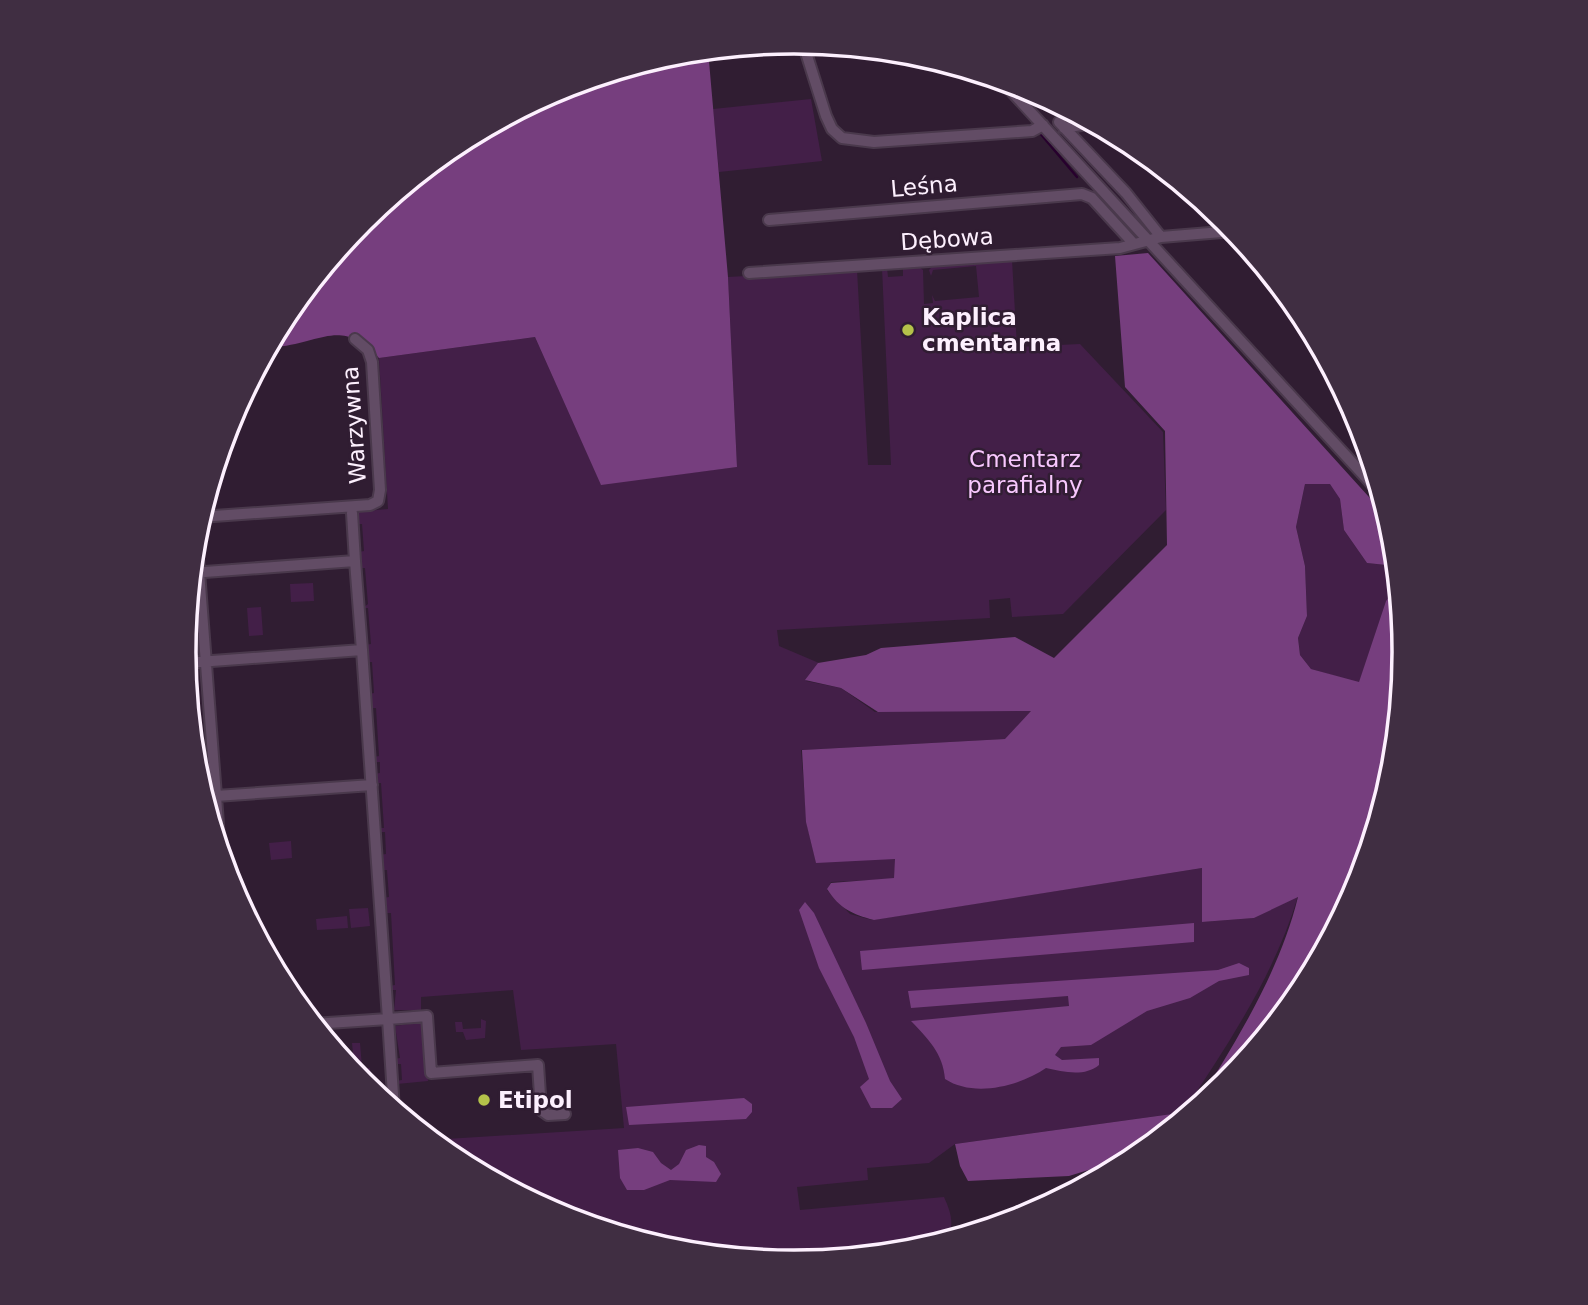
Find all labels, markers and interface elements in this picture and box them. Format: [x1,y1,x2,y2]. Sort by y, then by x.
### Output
street label: Leśna [889,170,959,202]
street label: Dębowa [899,223,995,255]
place label: Kaplica cmentarna [922,304,1061,356]
marker: Kaplica cmentarna [900,322,916,338]
street label: Warzywna [337,365,371,485]
park label: Cmentarz parafialny [967,446,1083,498]
place label: Etipol [498,1087,573,1113]
marker: Etipol [476,1092,492,1108]

